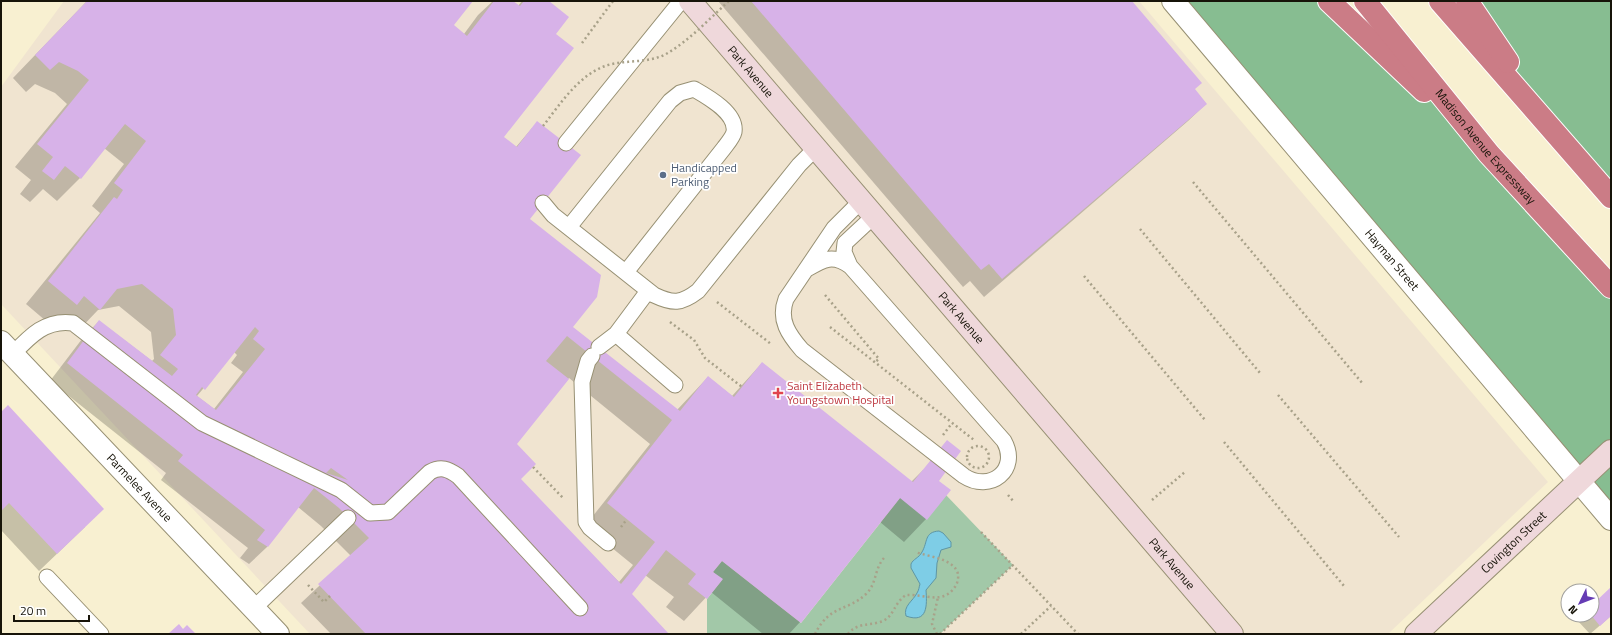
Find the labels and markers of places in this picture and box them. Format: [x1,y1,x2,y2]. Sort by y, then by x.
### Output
place label: Handicapped Parking [671,158,737,191]
marker: Handicapped Parking [658,170,668,180]
place label: Saint Elizabeth Youngstown Hospital [787,376,894,409]
marker: Saint Elizabeth Youngstown Hospital [772,387,784,399]

